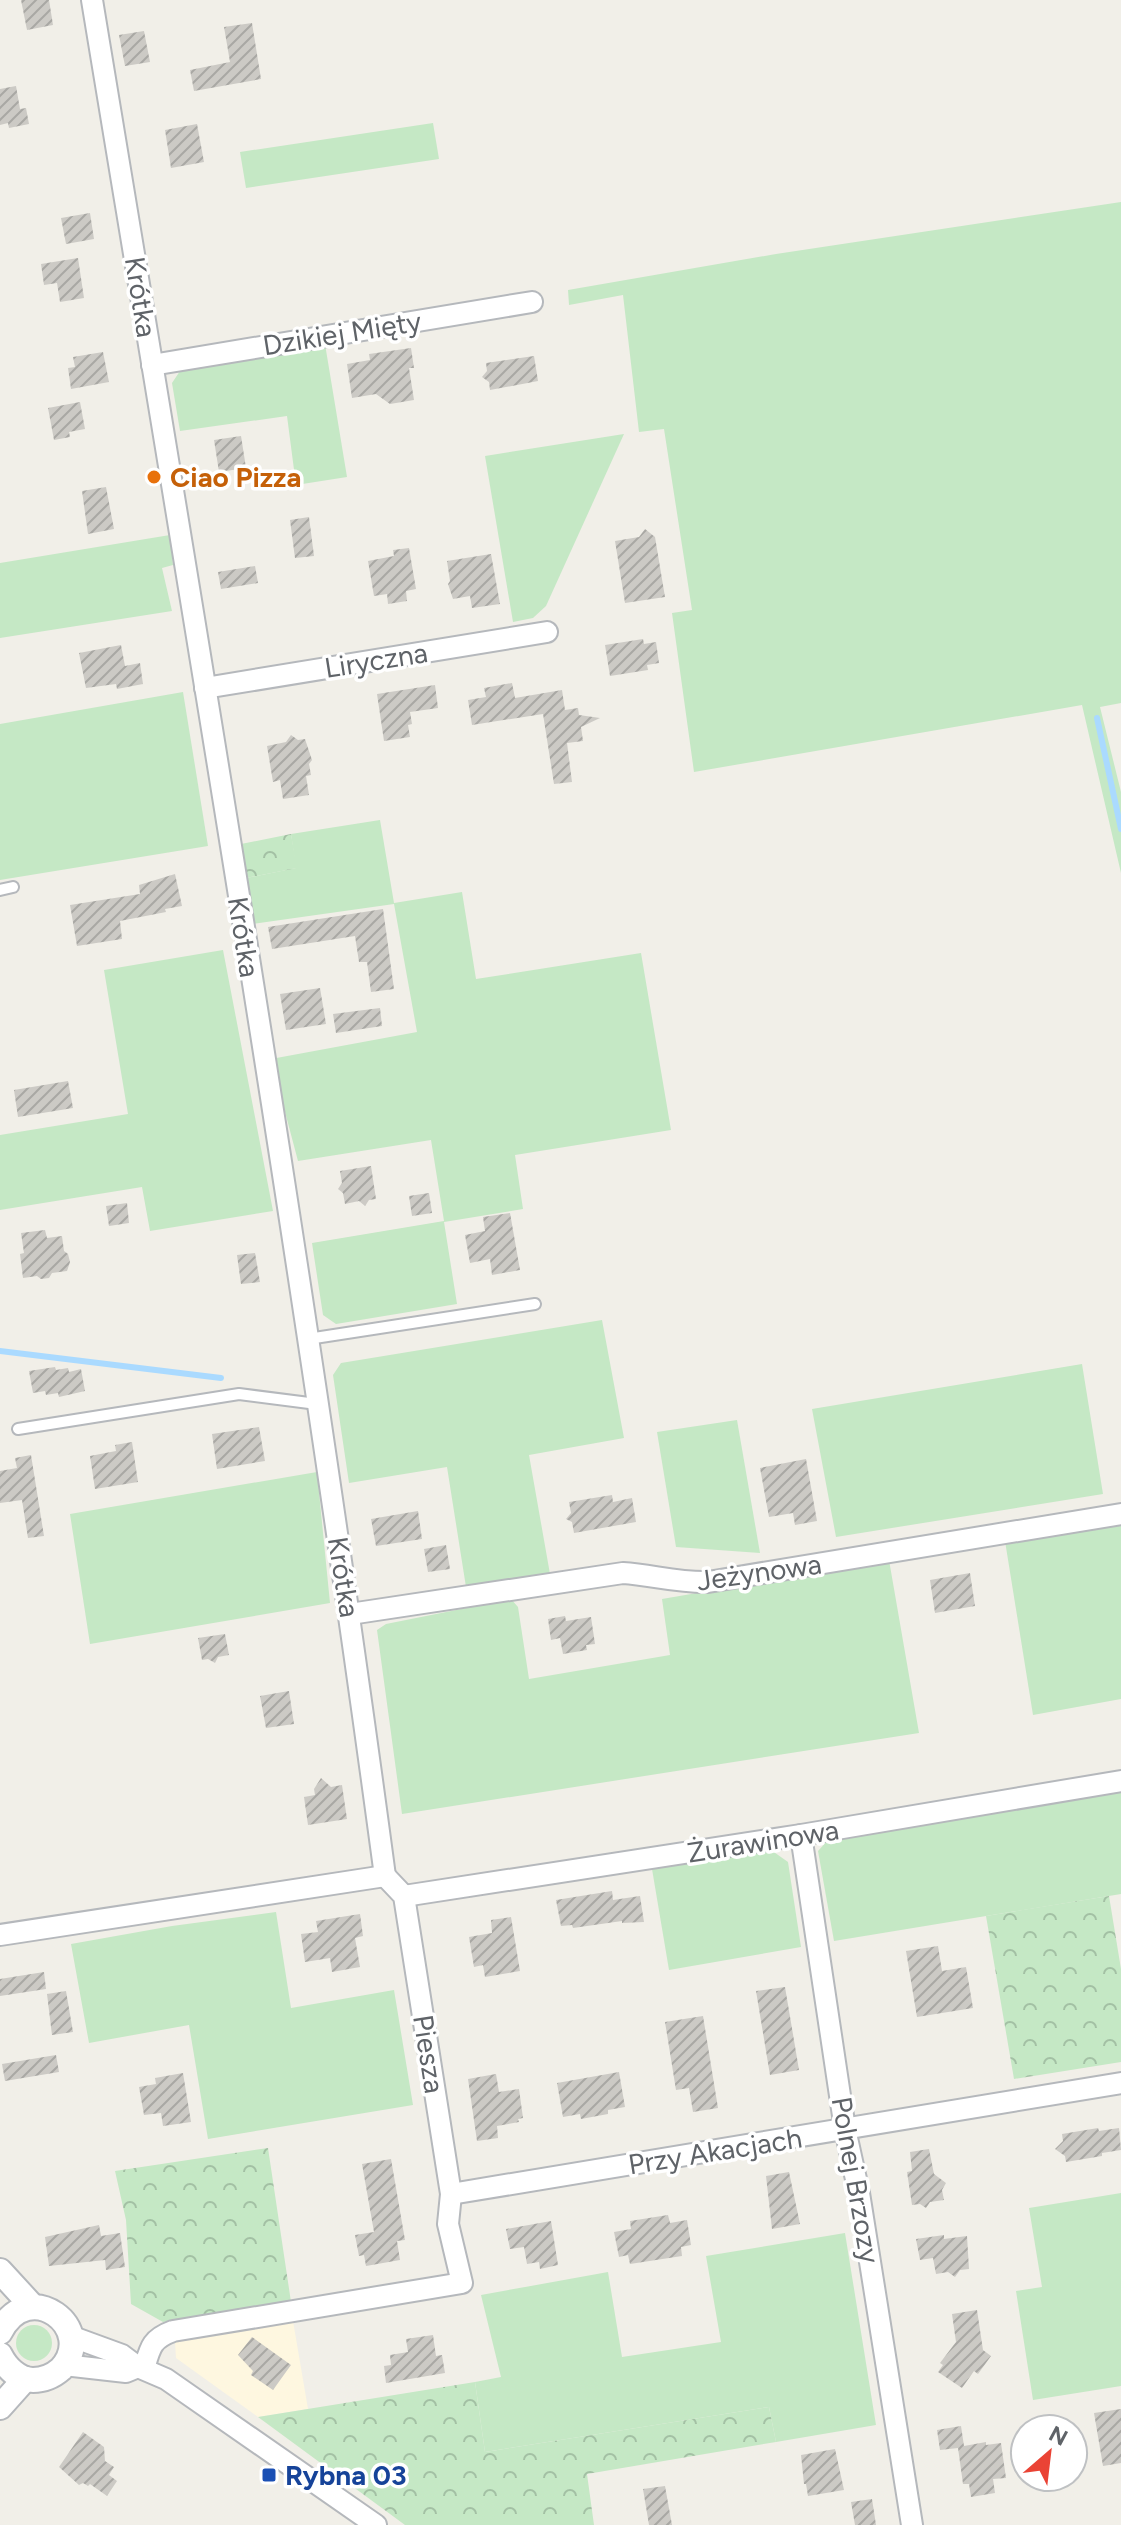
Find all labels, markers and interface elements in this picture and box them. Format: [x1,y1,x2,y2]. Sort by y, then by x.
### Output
street label: Krótka [118,254,164,340]
street label: Dzikiej Mięty [260,304,424,362]
place label: Ciao Pizza [170,460,301,494]
marker: Ciao Pizza [145,468,163,486]
street label: Liryczna [322,635,430,685]
street label: Krótka [221,894,267,980]
street label: Krótka [321,1534,367,1620]
street label: Jeżynowa [694,1546,824,1598]
street label: Żurawinowa [685,1812,841,1870]
street label: Piesza [406,2012,452,2096]
street label: Polnej Brzozy [825,2094,887,2266]
street label: Przy Akacjach [626,2121,804,2181]
north arrow [1009,2413,1089,2493]
text: N [1044,2420,1072,2452]
place label: Rybna 03 [285,2458,407,2492]
marker: Rybna 03 [260,2466,278,2484]

